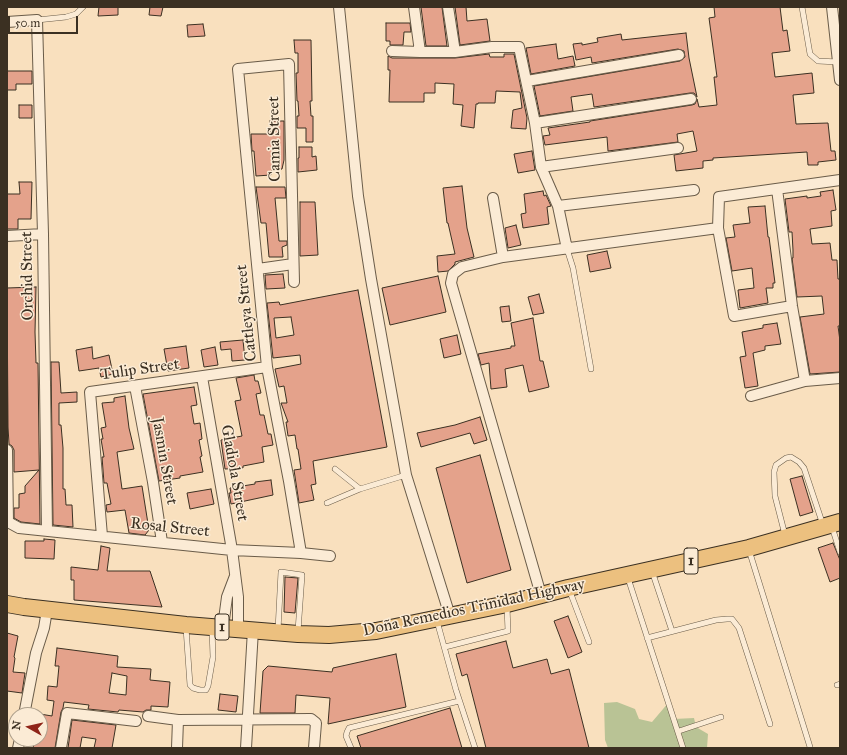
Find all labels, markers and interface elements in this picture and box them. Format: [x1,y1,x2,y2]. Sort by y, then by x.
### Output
scale bar [10,8,80,34]
text: 50 m [15,16,40,30]
street label: Camia Street [265,96,285,182]
street label: Orchid Street [18,231,38,321]
street label: Cattleya Street [232,264,262,362]
street label: Tulip Street [99,355,181,385]
street label: Jasmin Street [147,416,181,506]
street label: Gladiola Street [216,423,252,523]
street label: Rosal Street [130,514,210,542]
road number: 1 [684,548,698,574]
street label: Doña Remedios Trinidad Highway [361,575,587,641]
road number: 1 [215,614,229,640]
north arrow [8,707,48,747]
text: N [10,720,24,731]

